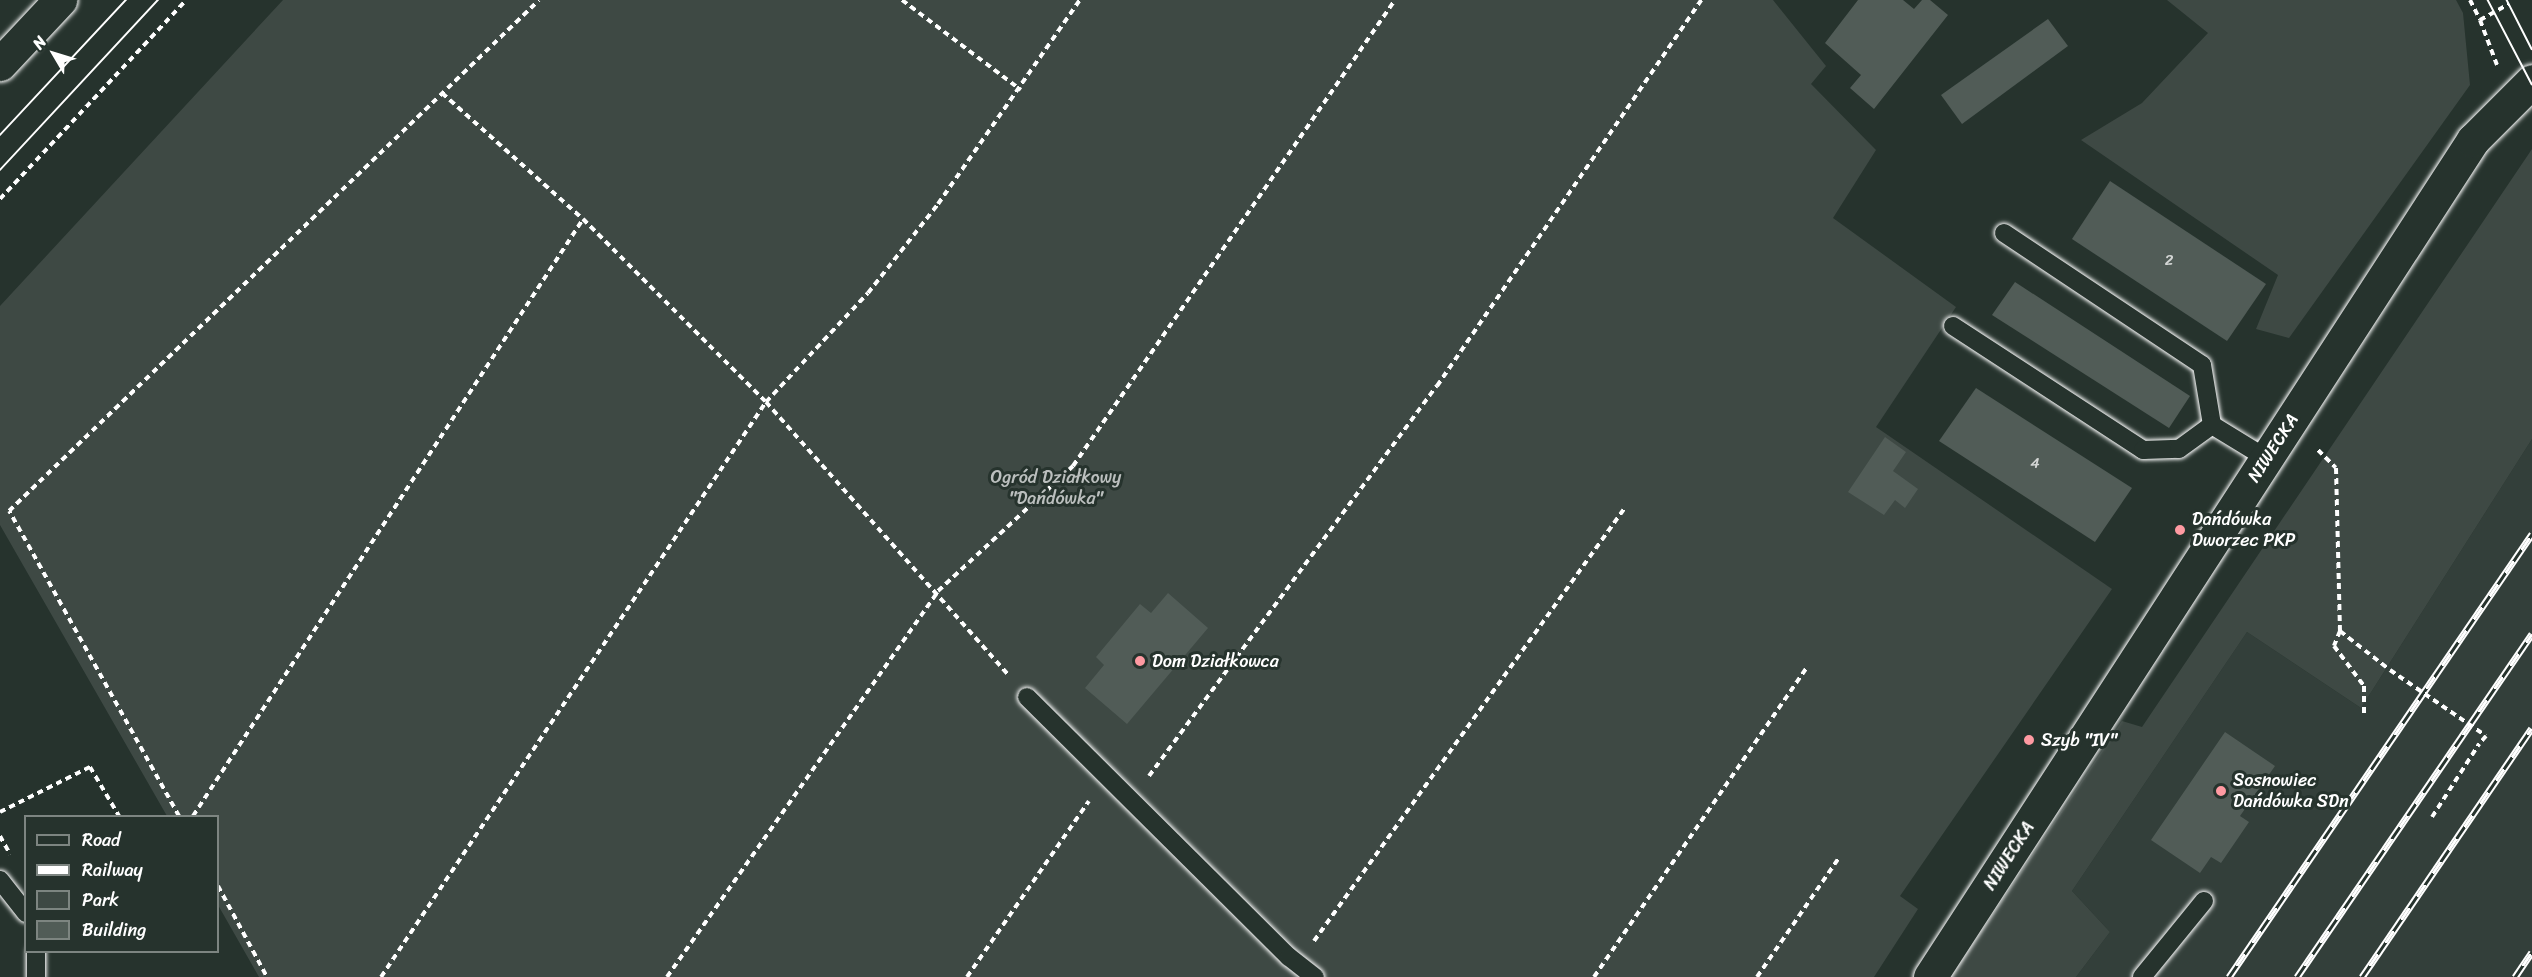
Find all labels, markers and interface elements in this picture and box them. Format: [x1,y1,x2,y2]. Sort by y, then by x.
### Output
north arrow [24,24,84,84]
text: N [25,29,54,56]
house number: 2 [2165,252,2173,270]
street label: NIWECKA [2243,410,2303,486]
house number: 4 [2030,455,2040,473]
park label: Ogród Działkowy "Dańdówka" [991,467,1121,510]
place label: Dańdówka Dworzec PKP [2192,509,2295,552]
marker: Dańdówka Dworzec PKP [2173,523,2187,537]
place label: Dom Działkowca [1152,650,1279,672]
marker: Dom Działkowca [1133,654,1147,668]
place label: Szyb "IV" [2041,729,2117,751]
marker: Szyb "IV" [2022,733,2036,747]
place label: Sosnowiec Dańdówka SDn [2233,770,2349,812]
marker: Sosnowiec Dańdówka SDn [2214,784,2228,798]
legend [24,815,219,953]
street label: NIWECKA [1979,818,2039,894]
text: Road [82,824,121,856]
text: Railway [82,854,143,886]
text: Park [82,884,119,916]
text: Building [82,914,146,946]

